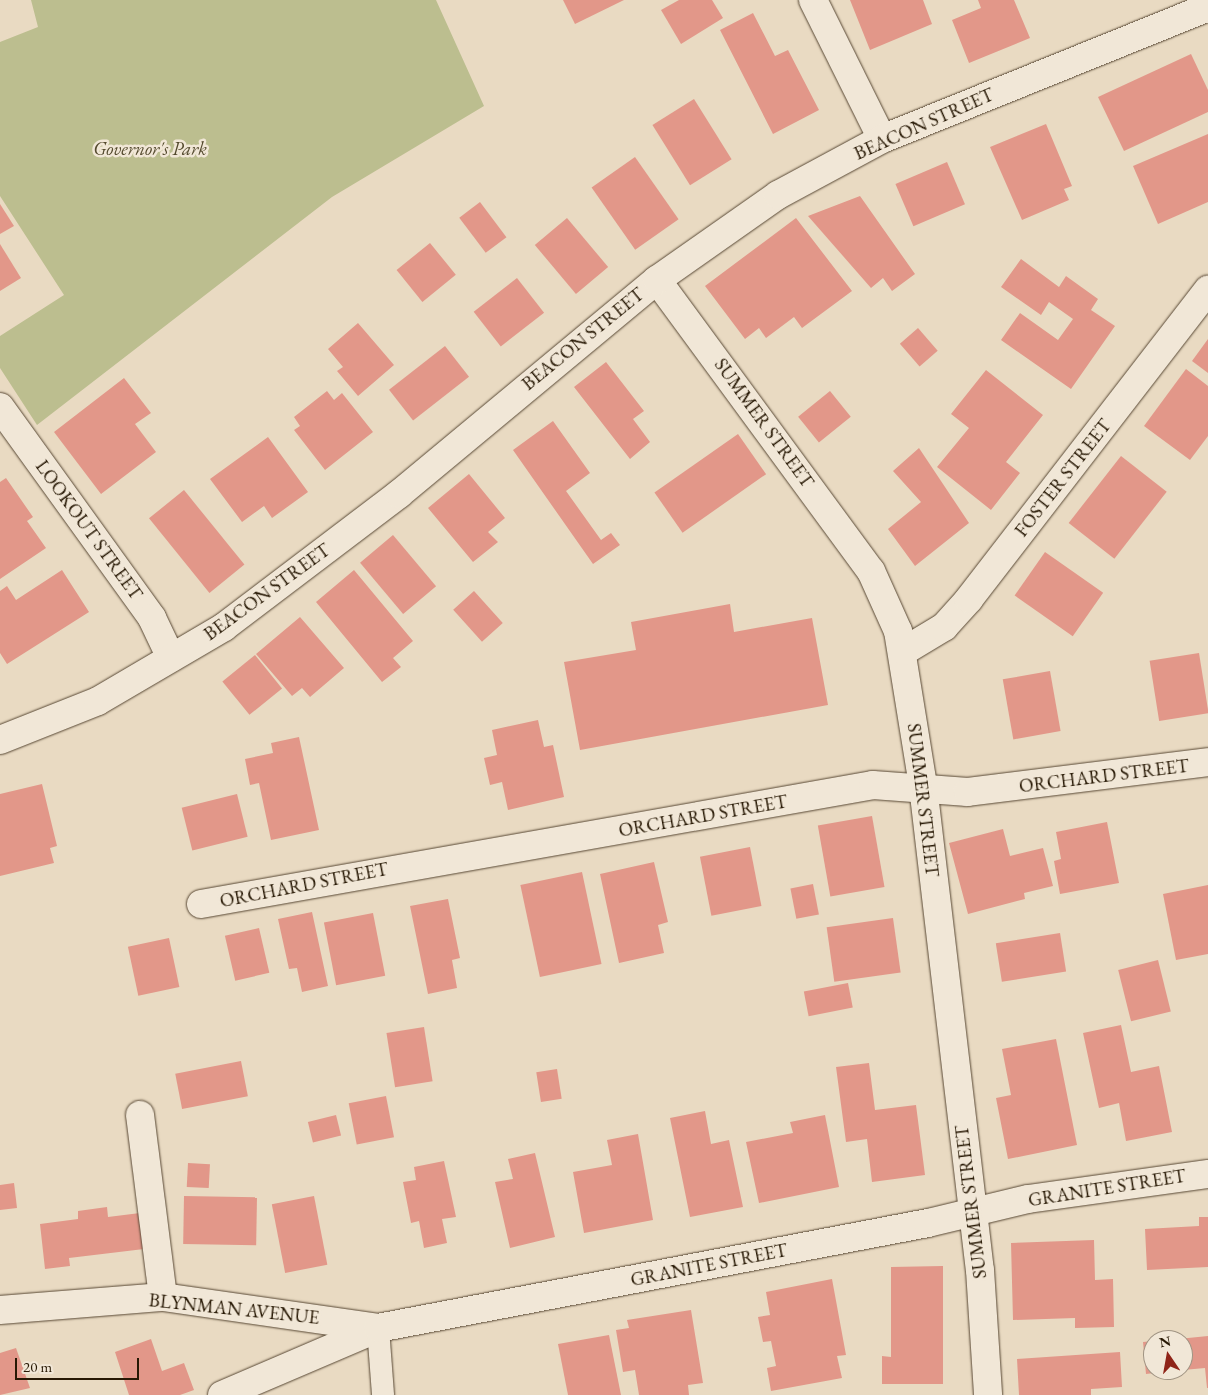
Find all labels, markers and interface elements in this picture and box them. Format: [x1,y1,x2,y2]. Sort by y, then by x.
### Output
street label: BEACON STREET [851,83,997,165]
park label: Governor's Park [93,138,207,160]
street label: BEACON STREET [517,283,649,395]
street label: SUMMER STREET [709,354,819,492]
street label: FOSTER STREET [1010,415,1116,541]
street label: LOOKOUT STREET [31,456,147,604]
street label: BEACON STREET [199,539,335,645]
street label: SUMMER STREET [902,722,944,878]
street label: ORCHARD STREET [1018,754,1190,798]
street label: ORCHARD STREET [617,790,789,842]
street label: ORCHARD STREET [218,857,390,913]
street label: SUMMER STREET [950,1124,992,1280]
street label: GRANITE STREET [1027,1164,1187,1212]
street label: GRANITE STREET [629,1239,789,1291]
street label: BLYNMAN AVENUE [148,1289,320,1329]
north arrow [1143,1330,1193,1380]
text: N [1158,1331,1172,1351]
scale bar [18,1348,141,1380]
text: 20 m [23,1357,52,1376]

